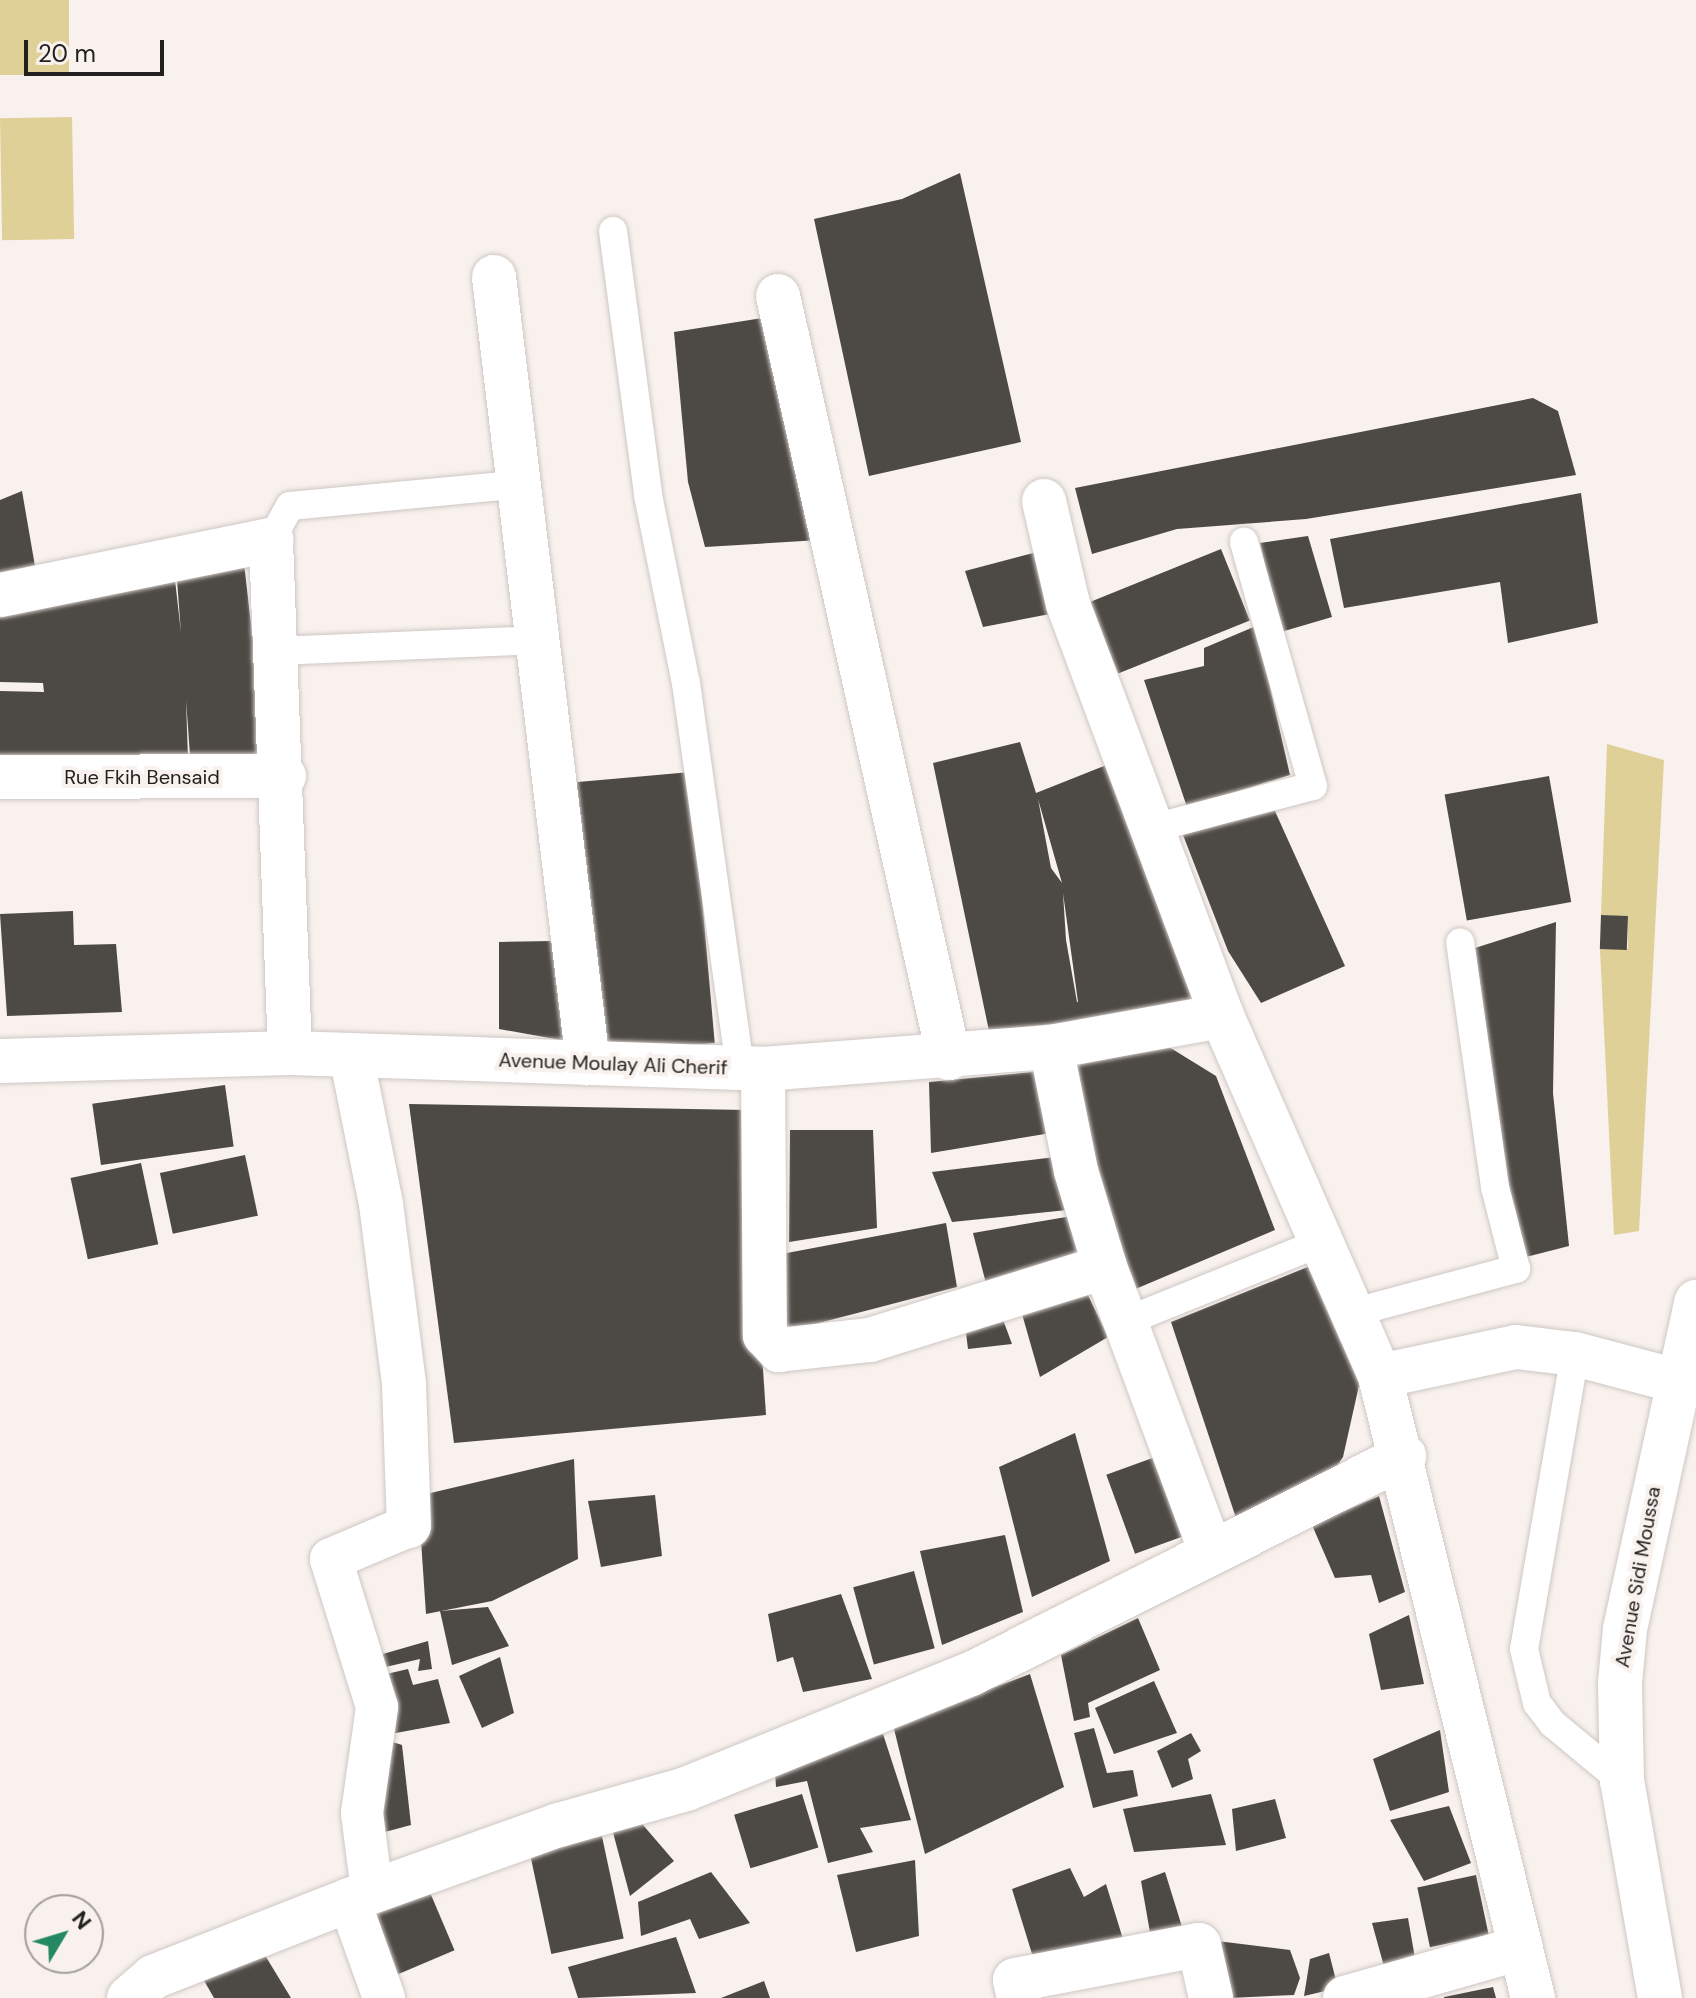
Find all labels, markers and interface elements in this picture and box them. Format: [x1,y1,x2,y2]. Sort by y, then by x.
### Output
scale bar [28,24,168,74]
text: 20 m [38,38,96,69]
street label: Rue Fkih Bensaid [64,765,220,789]
street label: Avenue Moulay Ali Cherif [498,1048,728,1080]
street label: Avenue Sidi Moussa [1610,1485,1666,1669]
north arrow [24,1894,104,1974]
text: N [65,1905,98,1935]

